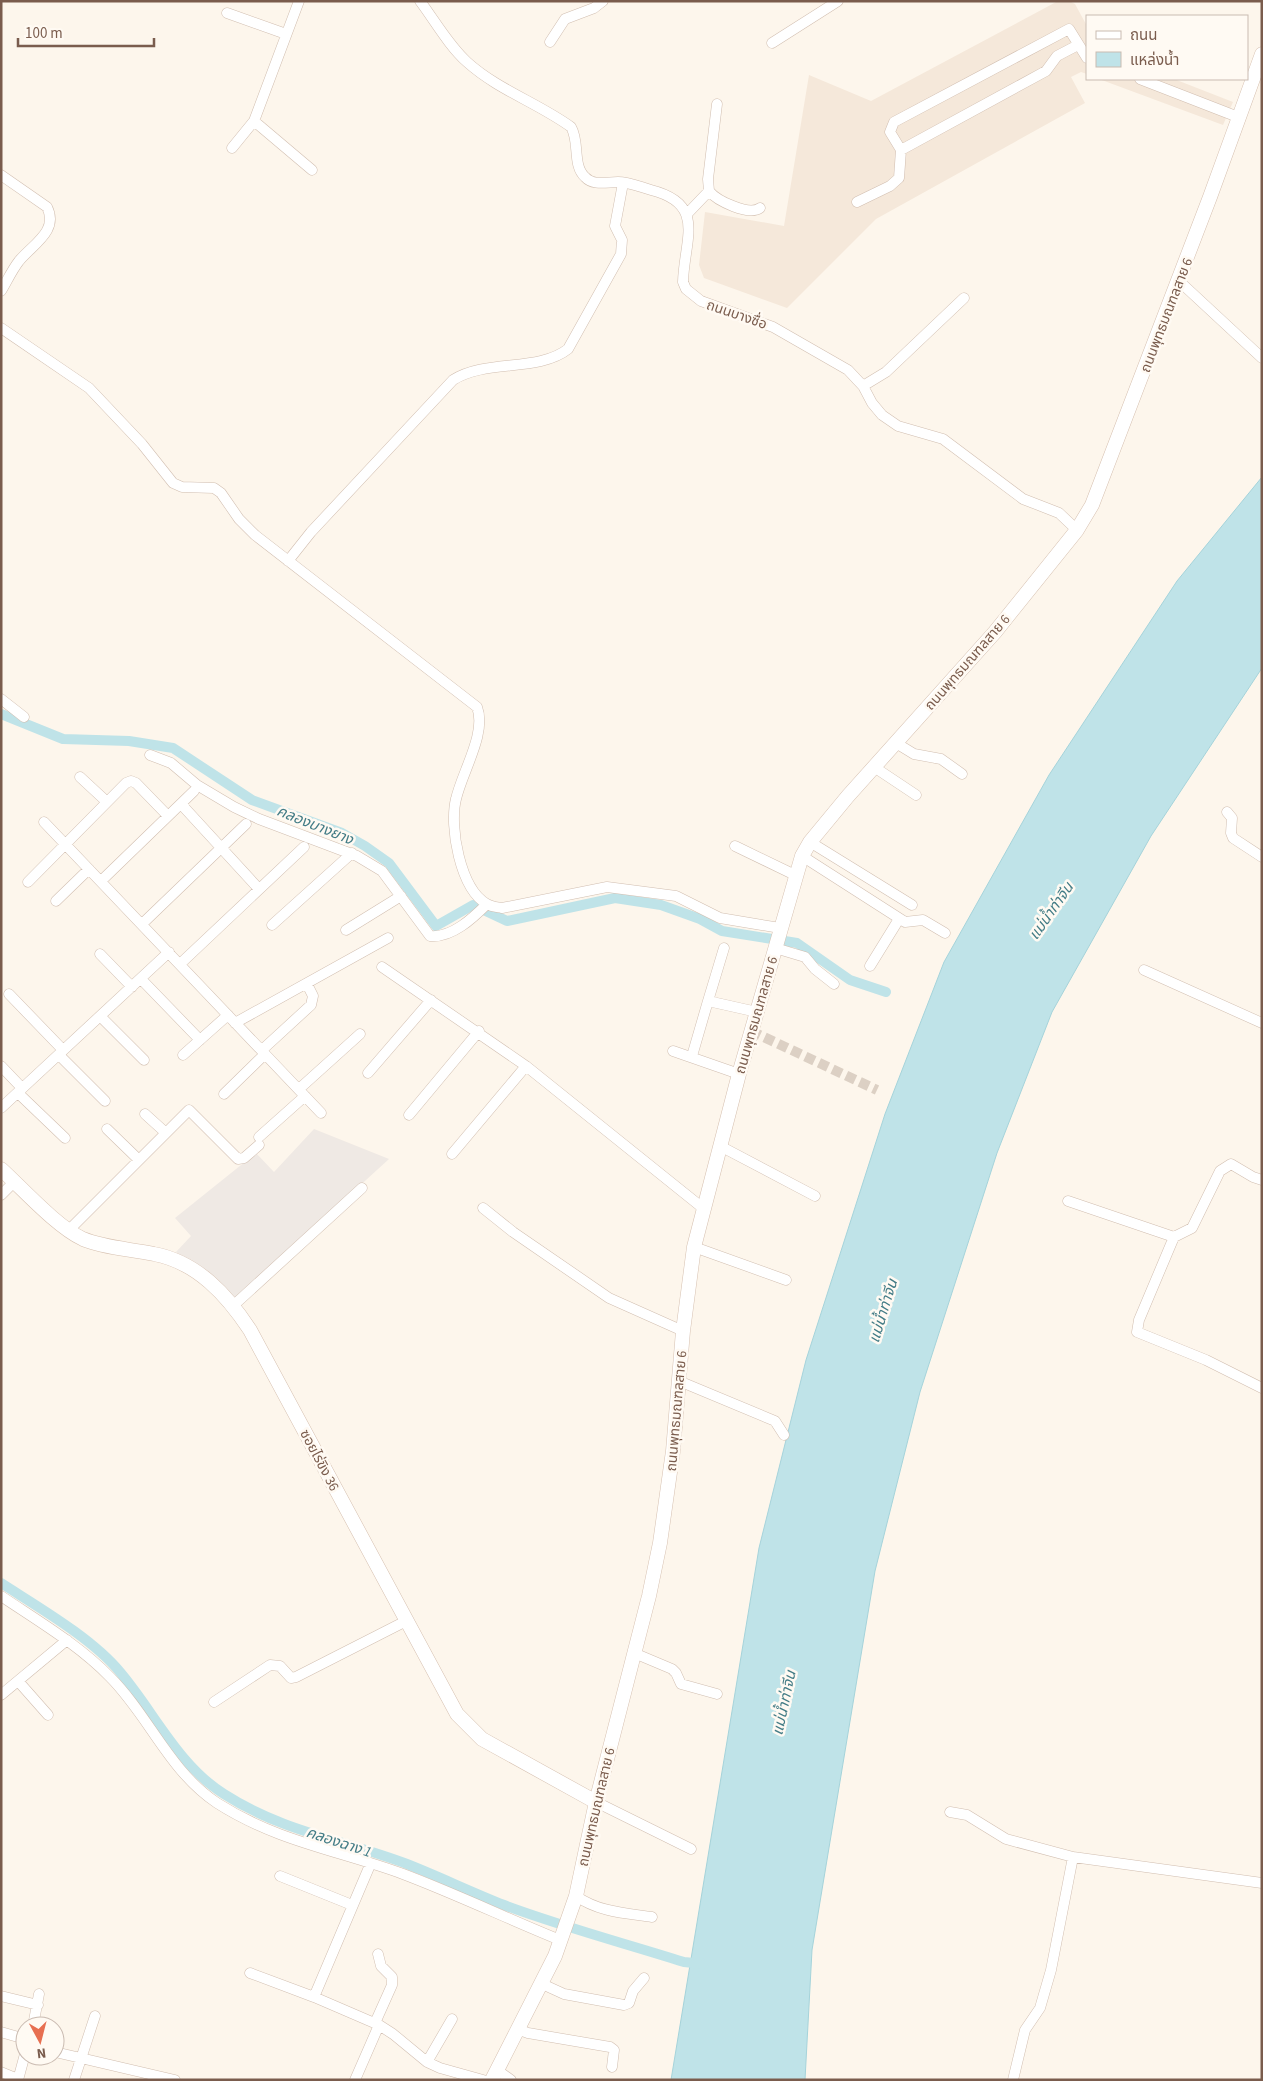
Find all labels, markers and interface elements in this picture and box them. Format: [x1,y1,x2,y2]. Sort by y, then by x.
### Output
scale bar [18,15,154,47]
legend [1086,15,1248,80]
text: 100 m [25,23,63,44]
text: ถนน [1130,25,1157,46]
text: แหล่งน้ำ [1130,49,1179,71]
street label: ถนนพุทธมณฑลสาย 6 [1136,255,1198,376]
street label: ถนนบางซื่อ [704,294,770,335]
street label: ถนนพุทธมณฑลสาย 6 [920,610,1015,715]
water label: คลองบางยาง [273,801,357,851]
water label: แม่น้ำท่าจีน [1023,877,1079,944]
street label: ถนนพุทธมณฑลสาย 6 [731,954,783,1076]
water label: แม่น้ำท่าจีน [863,1276,903,1345]
street label: ถนนพุทธมณฑลสาย 6 [662,1350,692,1472]
street label: ซอยไร่ขิง 36 [295,1426,344,1495]
water label: แม่น้ำท่าจีน [766,1668,802,1737]
street label: ถนนพุทธมณฑลสาย 6 [574,1746,620,1869]
water label: คลองฉาง 1 [303,1822,374,1863]
north arrow [15,2016,65,2066]
text: N [36,2042,47,2063]

